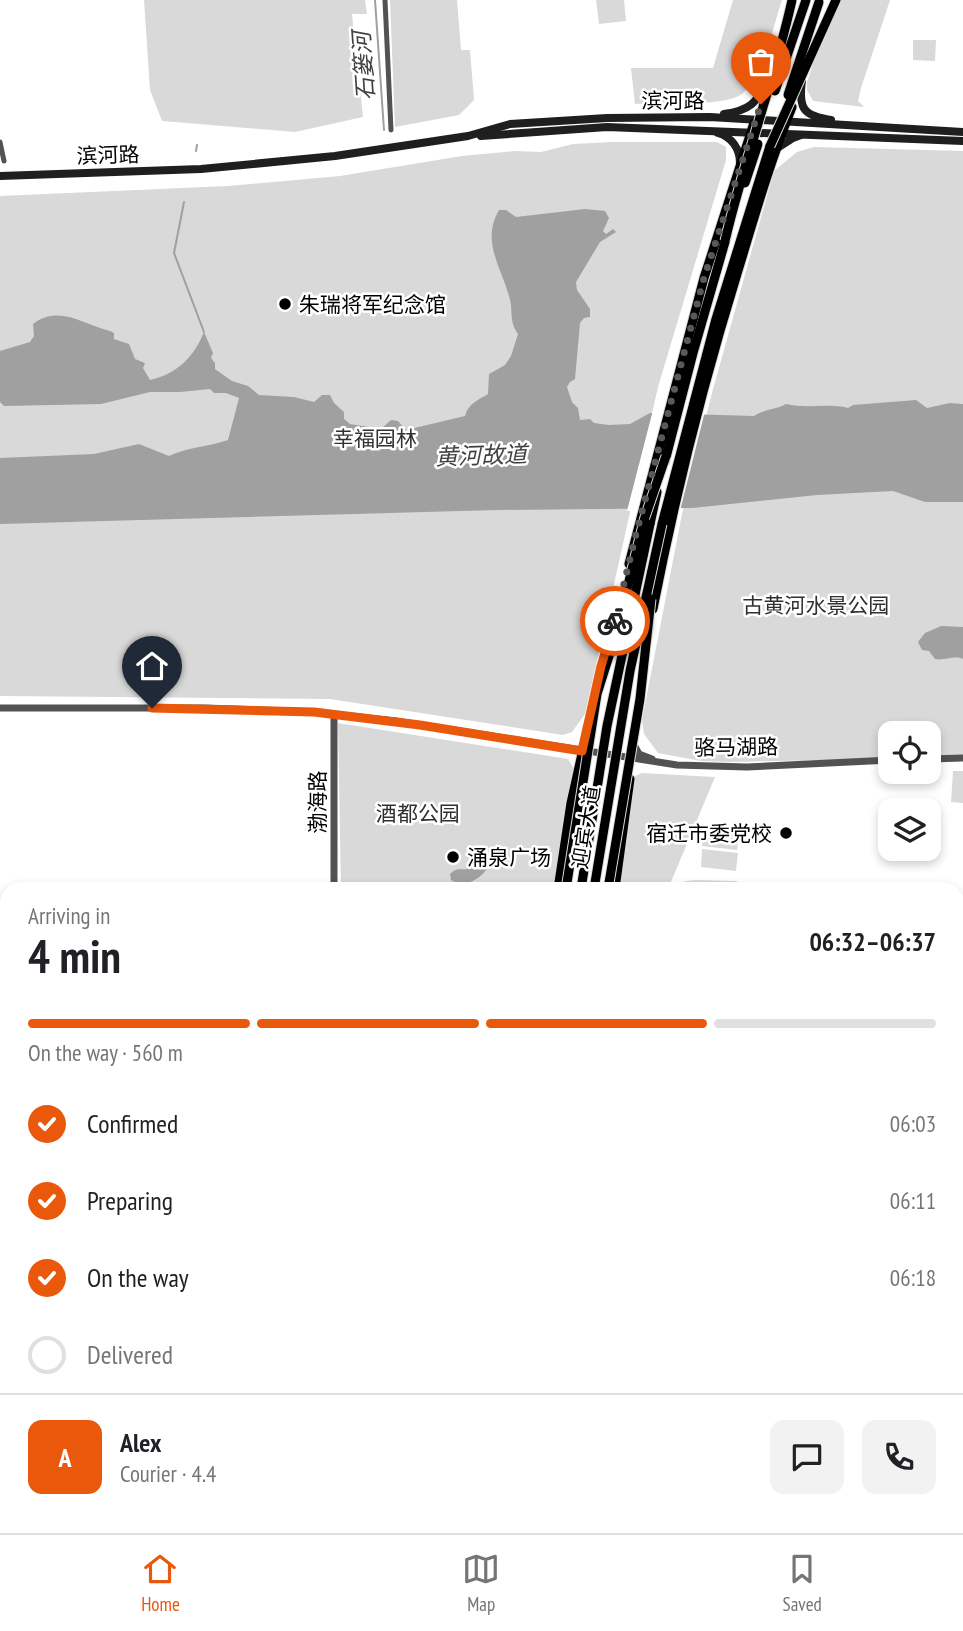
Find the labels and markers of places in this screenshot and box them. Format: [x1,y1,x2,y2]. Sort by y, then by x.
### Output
pin [731,32,791,104]
place label: 朱瑞将军纪念馆 [299,291,446,318]
marker: 朱瑞将军纪念馆 [277,296,293,312]
pin [122,636,182,708]
place label: 宿迁市委党校 [646,820,772,847]
marker: 宿迁市委党校 [778,825,794,841]
place label: 涌泉广场 [467,844,551,871]
marker: 涌泉广场 [445,849,461,865]

